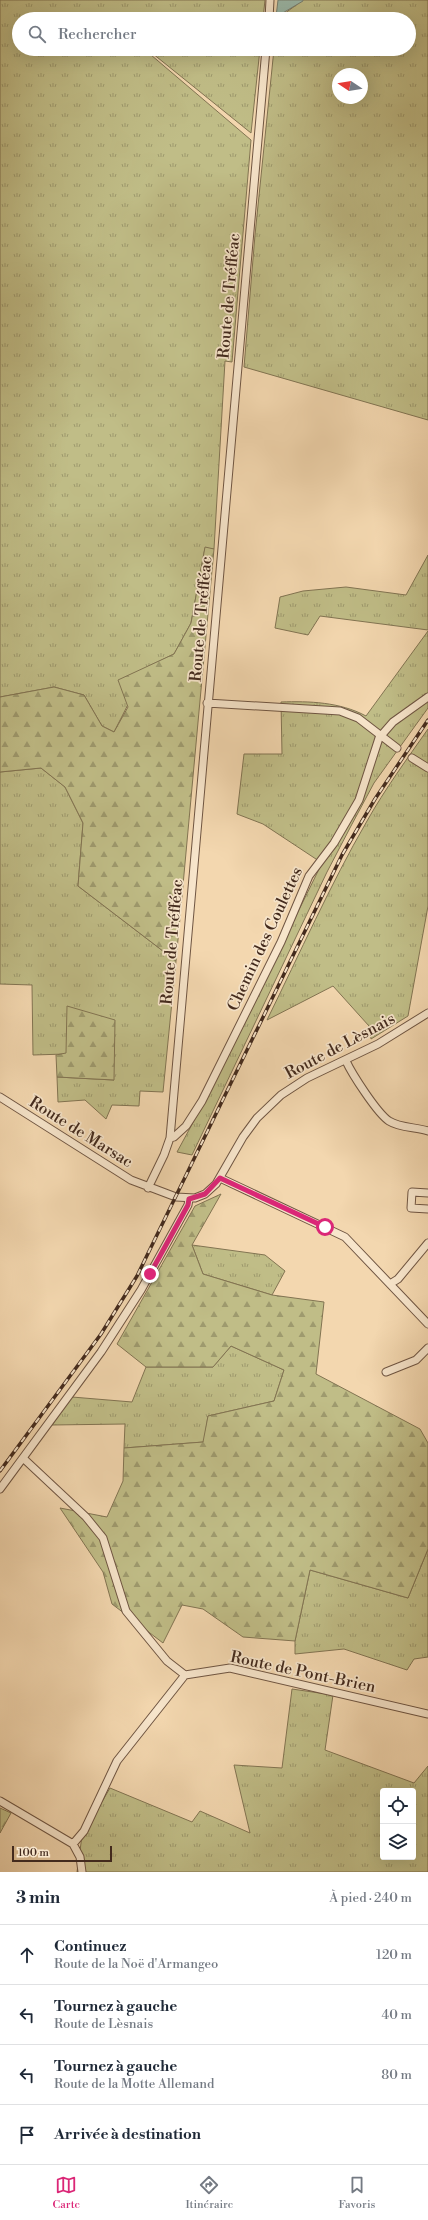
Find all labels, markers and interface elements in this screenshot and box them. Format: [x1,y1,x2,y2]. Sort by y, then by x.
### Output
search box [12,12,416,56]
icon: search [26,23,48,45]
text: Rechercher [58,25,137,44]
north arrow [332,68,368,104]
street label: Route de Tréfféac [214,232,244,360]
street label: Route de Tréfféac [186,555,216,683]
street label: Chemin des Coulettes [223,864,307,1014]
street label: Route de Tréfféac [157,878,187,1006]
street label: Route de Lèsnais [281,1009,399,1083]
street label: Route de Marsac [25,1092,137,1172]
route start [316,1218,334,1236]
route end [141,1265,159,1283]
street label: Route de Pont-Brien [228,1647,378,1697]
map controls [380,1788,416,1860]
button: locate [380,1788,416,1824]
button: layers [380,1824,416,1860]
scale bar [12,1844,112,1863]
text: 100 m [18,1846,49,1860]
text: 3 min [16,1887,60,1909]
text: À pied · 240 m [329,1890,412,1906]
text: Continuez [54,1937,126,1956]
icon: ahead [16,1944,38,1966]
text: 120 m [376,1947,412,1963]
text: Route de la Noë d'Armangeo [54,1956,218,1972]
text: Tournez à gauche [54,1997,177,2016]
icon: left [16,2004,38,2026]
text: 40 m [382,2007,412,2023]
text: Route de Lèsnais [54,2016,153,2032]
text: Tournez à gauche [54,2057,177,2076]
icon: left [16,2064,38,2086]
text: 80 m [381,2067,412,2083]
text: Route de la Motte Allemand [54,2076,214,2092]
icon: arrive [16,2124,38,2146]
text: Arrivée à destination [54,2125,201,2144]
tab: Carte [53,2174,80,2212]
tab: Itinéraire [185,2174,233,2212]
tab: Favoris [339,2174,375,2212]

